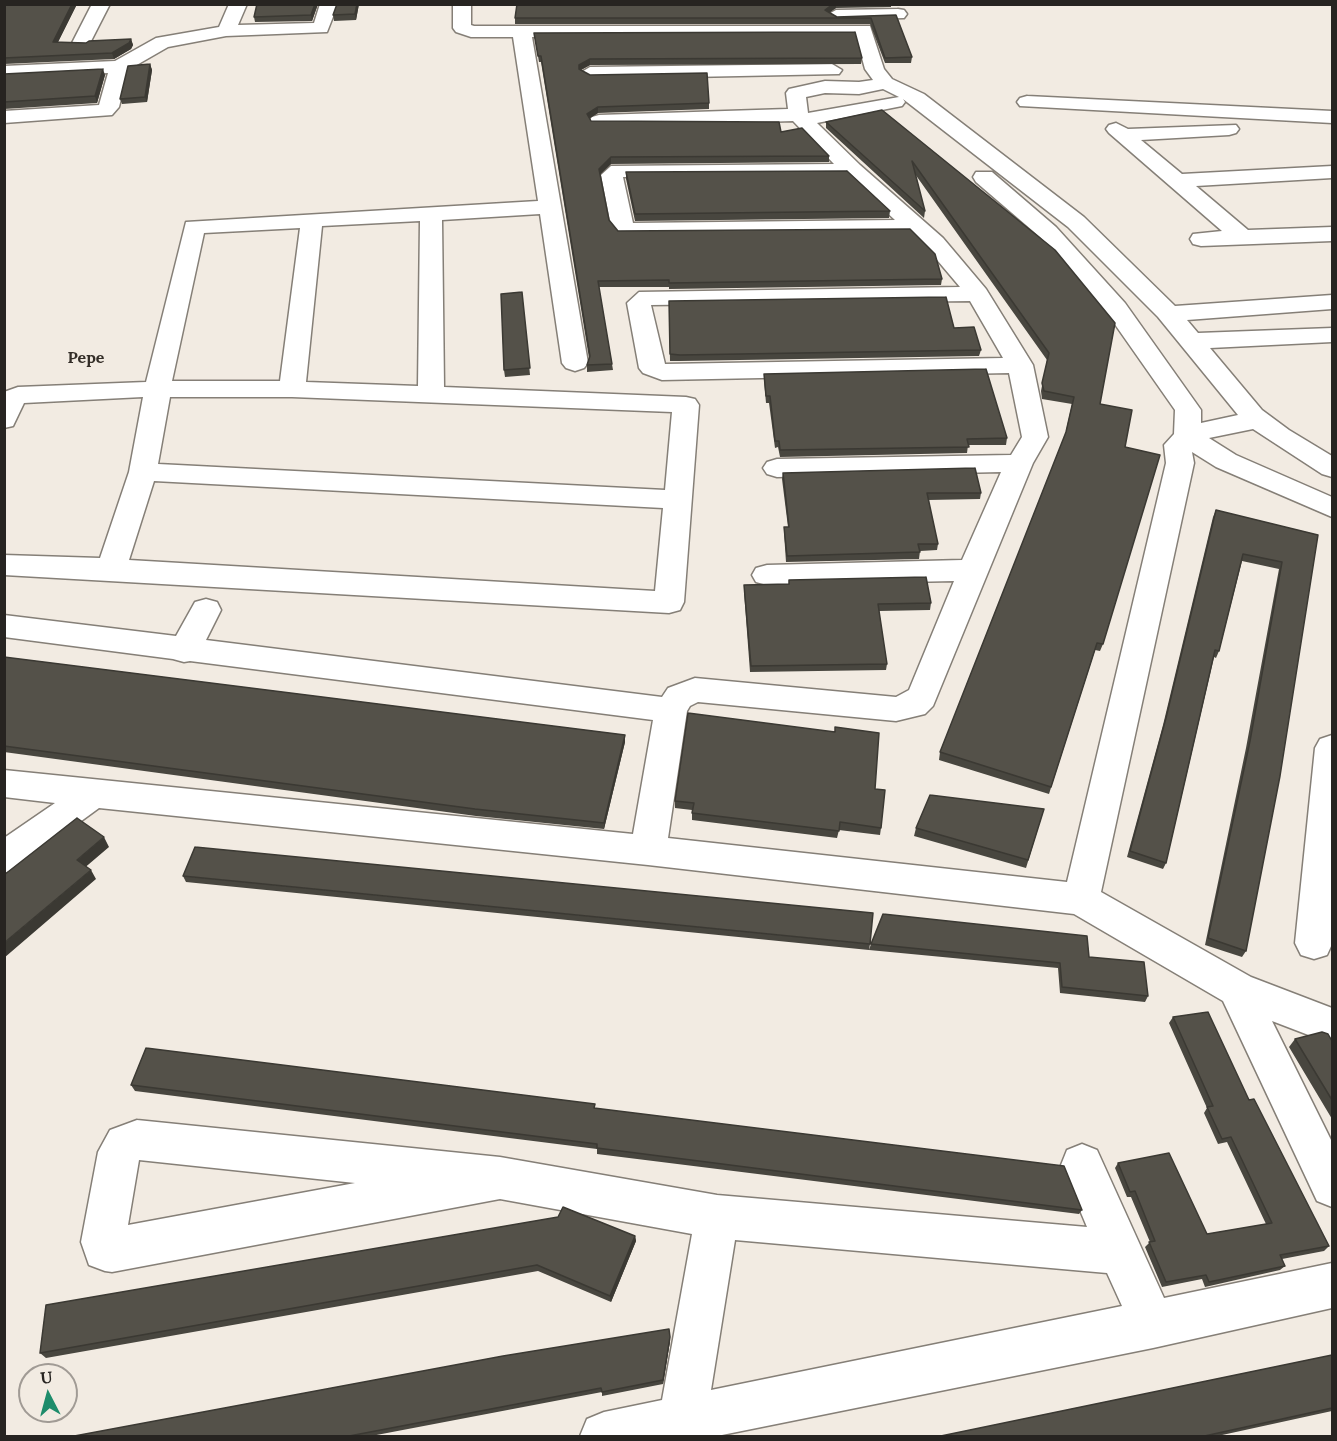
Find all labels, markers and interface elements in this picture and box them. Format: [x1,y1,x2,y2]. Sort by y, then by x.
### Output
district label: Pepe [68,348,104,368]
north arrow [18,1363,78,1423]
text: U [39,1367,53,1388]

